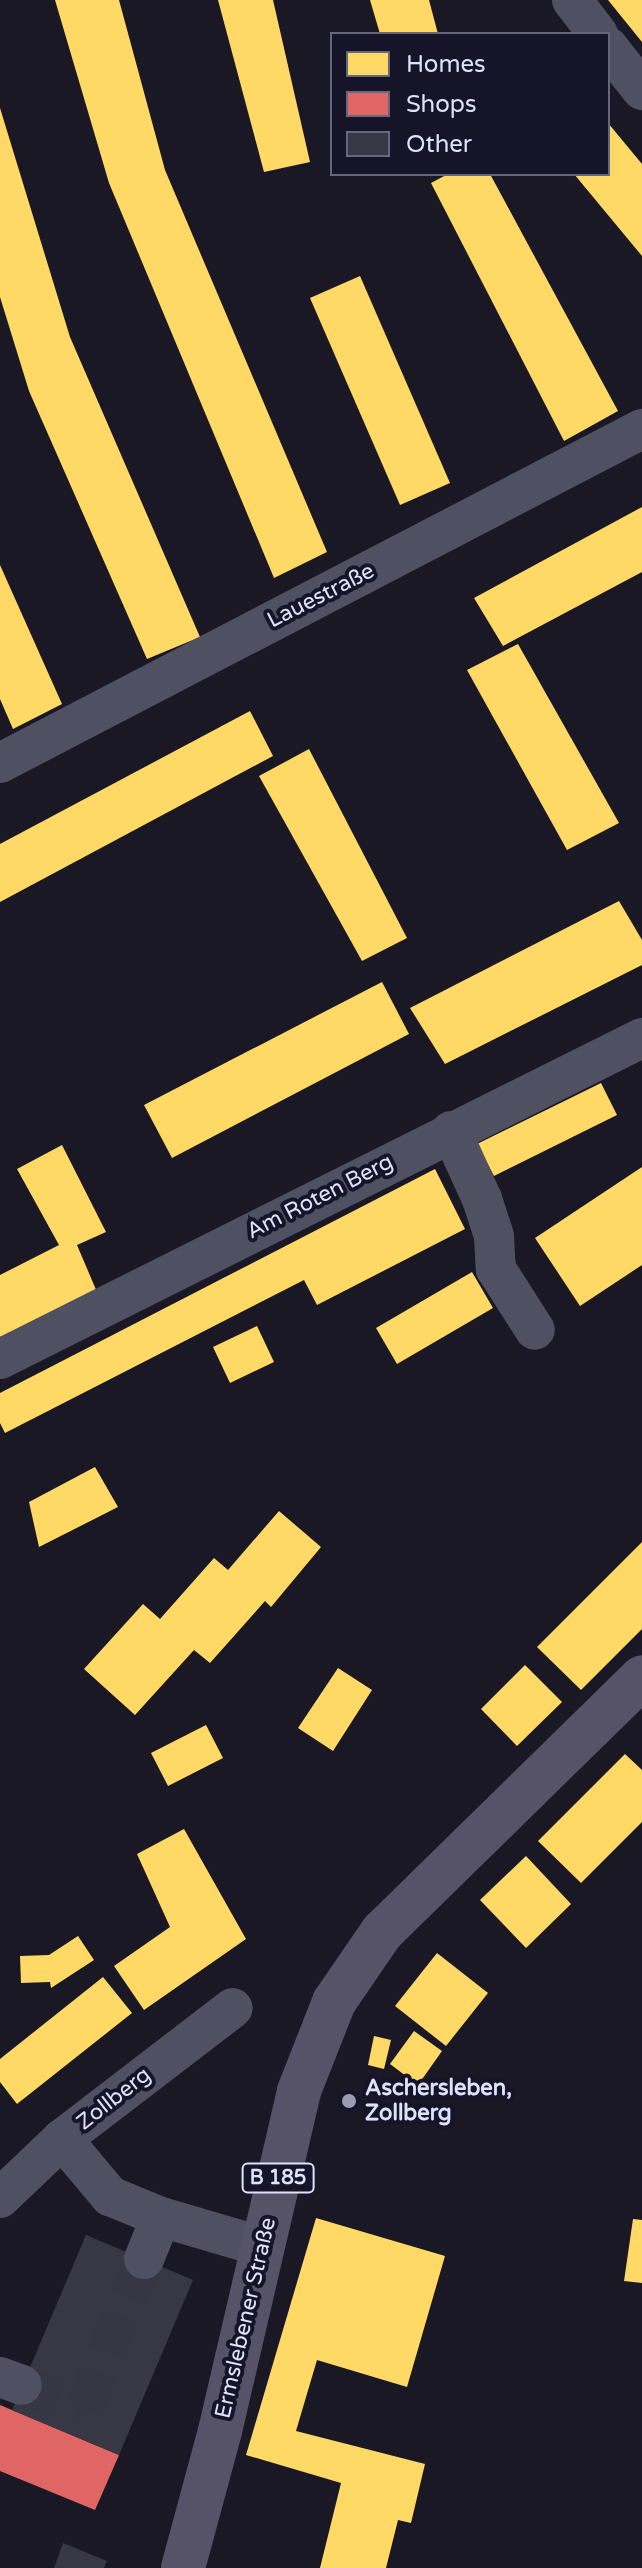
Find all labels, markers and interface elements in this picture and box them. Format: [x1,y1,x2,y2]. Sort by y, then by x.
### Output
legend [330,32,610,176]
text: Homes [406,50,486,79]
text: Shops [406,90,476,119]
text: Other [406,130,472,159]
street label: Lauestraße [263,558,379,634]
street label: Am Roten Berg [242,1149,398,1245]
street label: Zollberg [72,2062,156,2136]
place label: Aschersleben, Zollberg [365,2075,512,2126]
marker: Aschersleben, Zollberg [340,2092,358,2110]
road number: B 185 [240,2162,316,2194]
street label: Ermslebener Straße [210,2215,282,2421]

